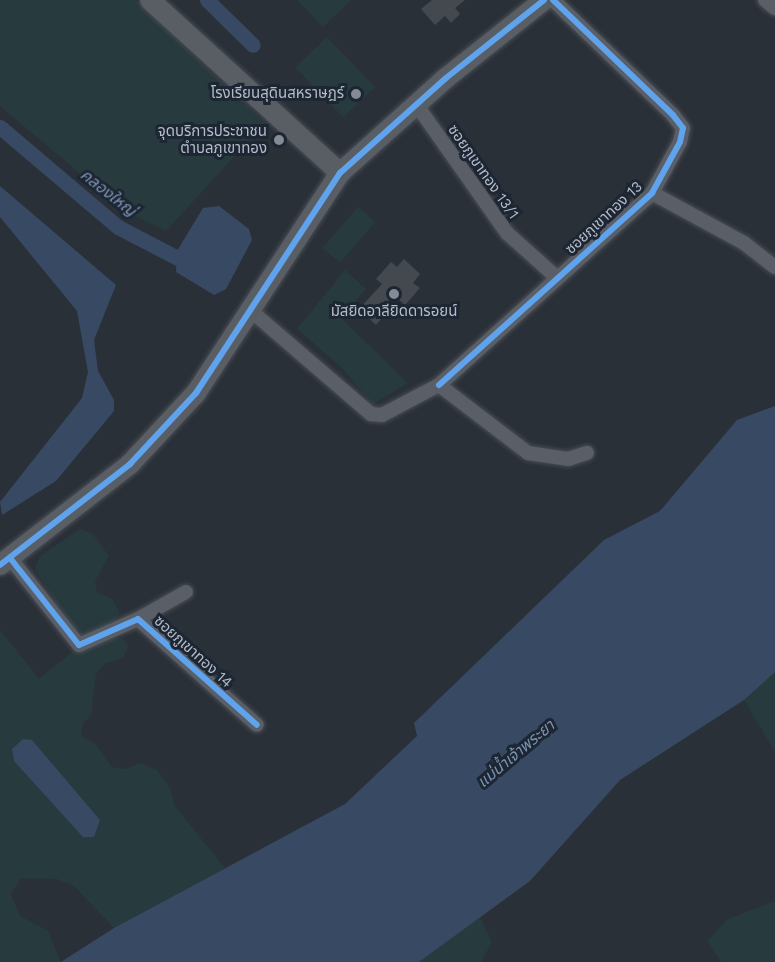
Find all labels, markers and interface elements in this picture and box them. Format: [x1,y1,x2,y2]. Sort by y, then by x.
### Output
place label: โรงเรียนสุดินสหราษฎร์ [211,85,344,103]
marker: โรงเรียนสุดินสหราษฎร์ [349,87,363,101]
street label: ซอยภูเขาทอง 13/1 [444,121,522,223]
place label: จุดบริการประชาชน ตำบลภูเขาทอง [158,122,267,157]
marker: จุดบริการประชาชน ตำบลภูเขาทอง [272,133,286,147]
water label: คลองใหญ่ [76,165,140,221]
street label: ซอยภูเขาทอง 13 [562,178,646,258]
marker: มัสยิดอาลียิดดารอยน์ [387,287,401,301]
place label: มัสยิดอาลียิดดารอยน์ [331,303,457,321]
street label: ซอยภูเขาทอง 14 [150,612,236,692]
water label: แม่น้ำเจ้าพระยา [474,716,558,792]

